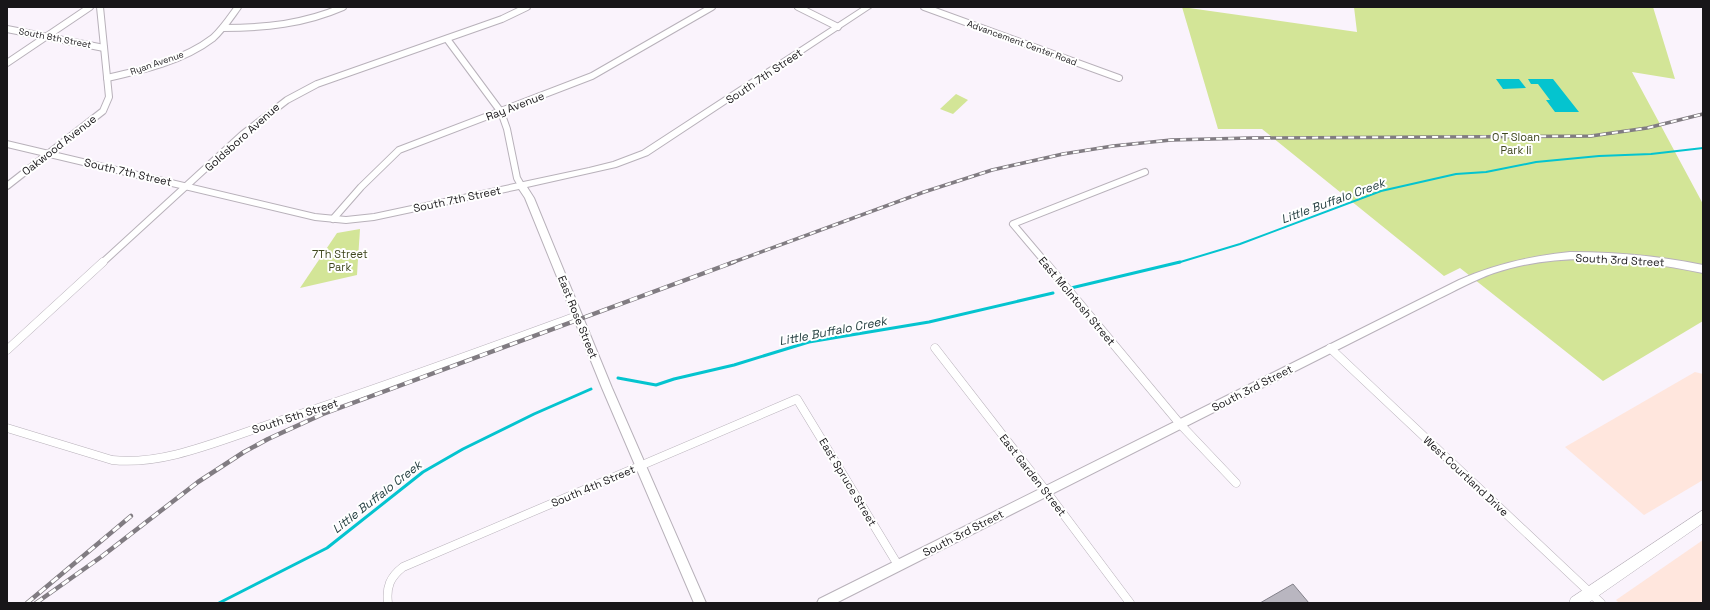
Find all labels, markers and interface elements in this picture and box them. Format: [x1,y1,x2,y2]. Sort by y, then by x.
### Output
street label: Advancement Center Road [965,18,1079,69]
street label: South 8th Street [18,25,92,51]
street label: South 7th Street [723,45,805,107]
street label: Ryan Avenue [129,48,185,78]
street label: Ray Avenue [484,88,546,124]
street label: Goldsboro Avenue [202,100,282,174]
street label: Oakwood Avenue [19,112,99,178]
park label: O T Sloan Park Ii [1492,130,1540,157]
street label: South 7th Street [83,155,173,189]
water label: Little Buffalo Creek [1279,174,1389,227]
street label: South 7th Street [412,183,502,215]
park label: 7Th Street Park [312,247,368,274]
street label: South 3rd Street [1575,251,1665,269]
street label: East McIntosh Street [1036,254,1118,348]
street label: East Rose Street [555,273,601,361]
water label: Little Buffalo Creek [778,312,890,349]
street label: South 3rd Street [1209,362,1295,414]
street label: South 5th Street [250,395,340,437]
street label: East Garden Street [997,431,1069,519]
street label: West Courtland Drive [1420,433,1512,519]
street label: East Spruce Street [816,435,880,529]
water label: Little Buffalo Creek [329,456,426,537]
street label: South 4th Street [549,462,637,510]
street label: South 3rd Street [920,507,1006,559]

